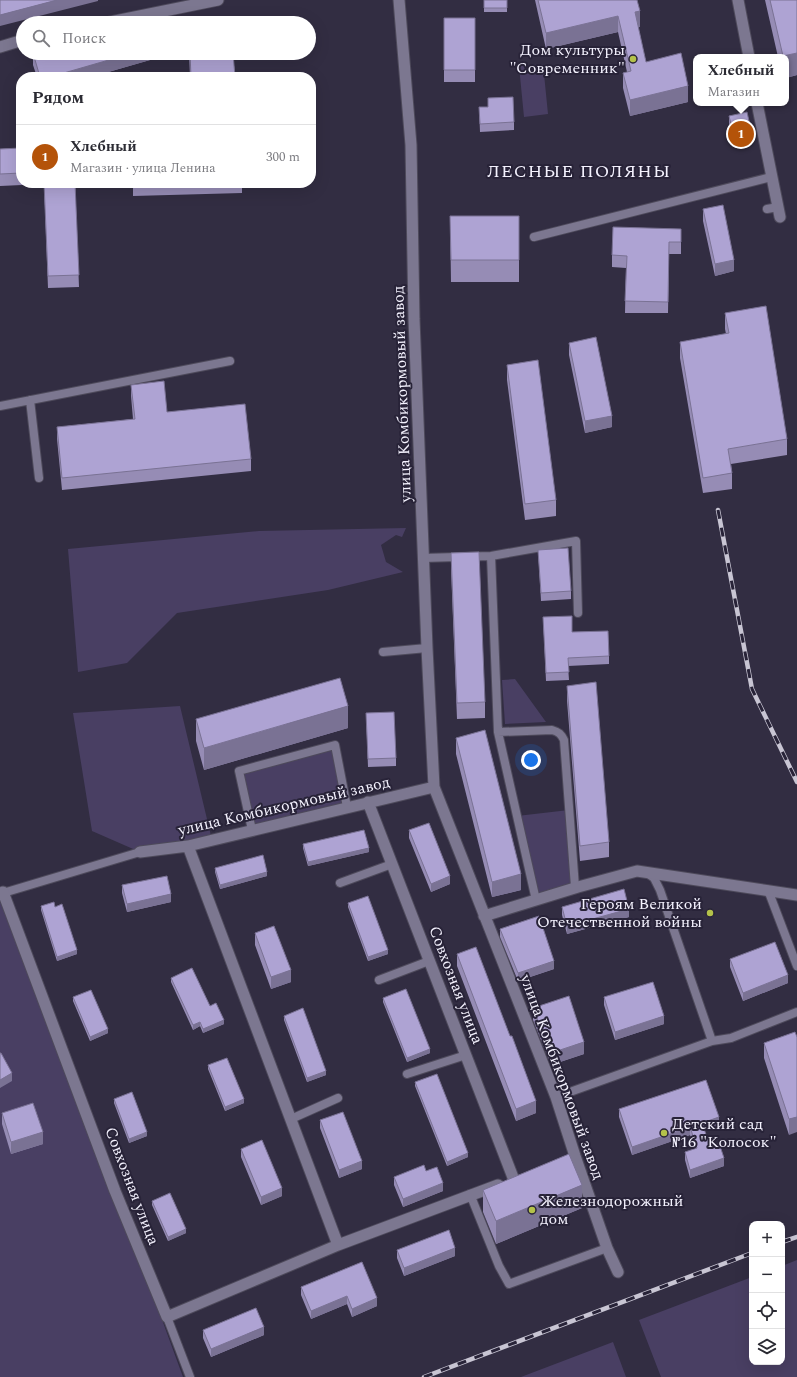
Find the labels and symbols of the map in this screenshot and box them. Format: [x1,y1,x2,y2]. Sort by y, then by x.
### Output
place label: Дом культуры "Современник" [510,38,625,80]
marker: Дом культуры "Современник" [628,54,638,64]
pin: 1 [728,119,754,149]
district label: ЛЕСНЫЕ ПОЛЯНЫ [487,158,671,185]
street label: улица Комбикормовый завод [386,285,418,504]
your location [521,750,541,770]
street label: улица Комбикормовый завод [175,770,392,842]
place label: Героям Великой Отечественной войны [537,892,702,934]
marker: Героям Великой Отечественной войны [705,908,715,918]
street label: Совхозная улица [422,922,490,1048]
street label: улица Комбикормовый завод [513,970,610,1183]
place label: Детский сад №16 "Колосок" [672,1112,777,1154]
street label: Совхозная улица [98,1123,166,1249]
marker: Детский сад №16 "Колосок" [659,1128,669,1138]
place label: Железнодорожный дом [540,1189,683,1231]
marker: Железнодорожный дом [527,1205,537,1215]

